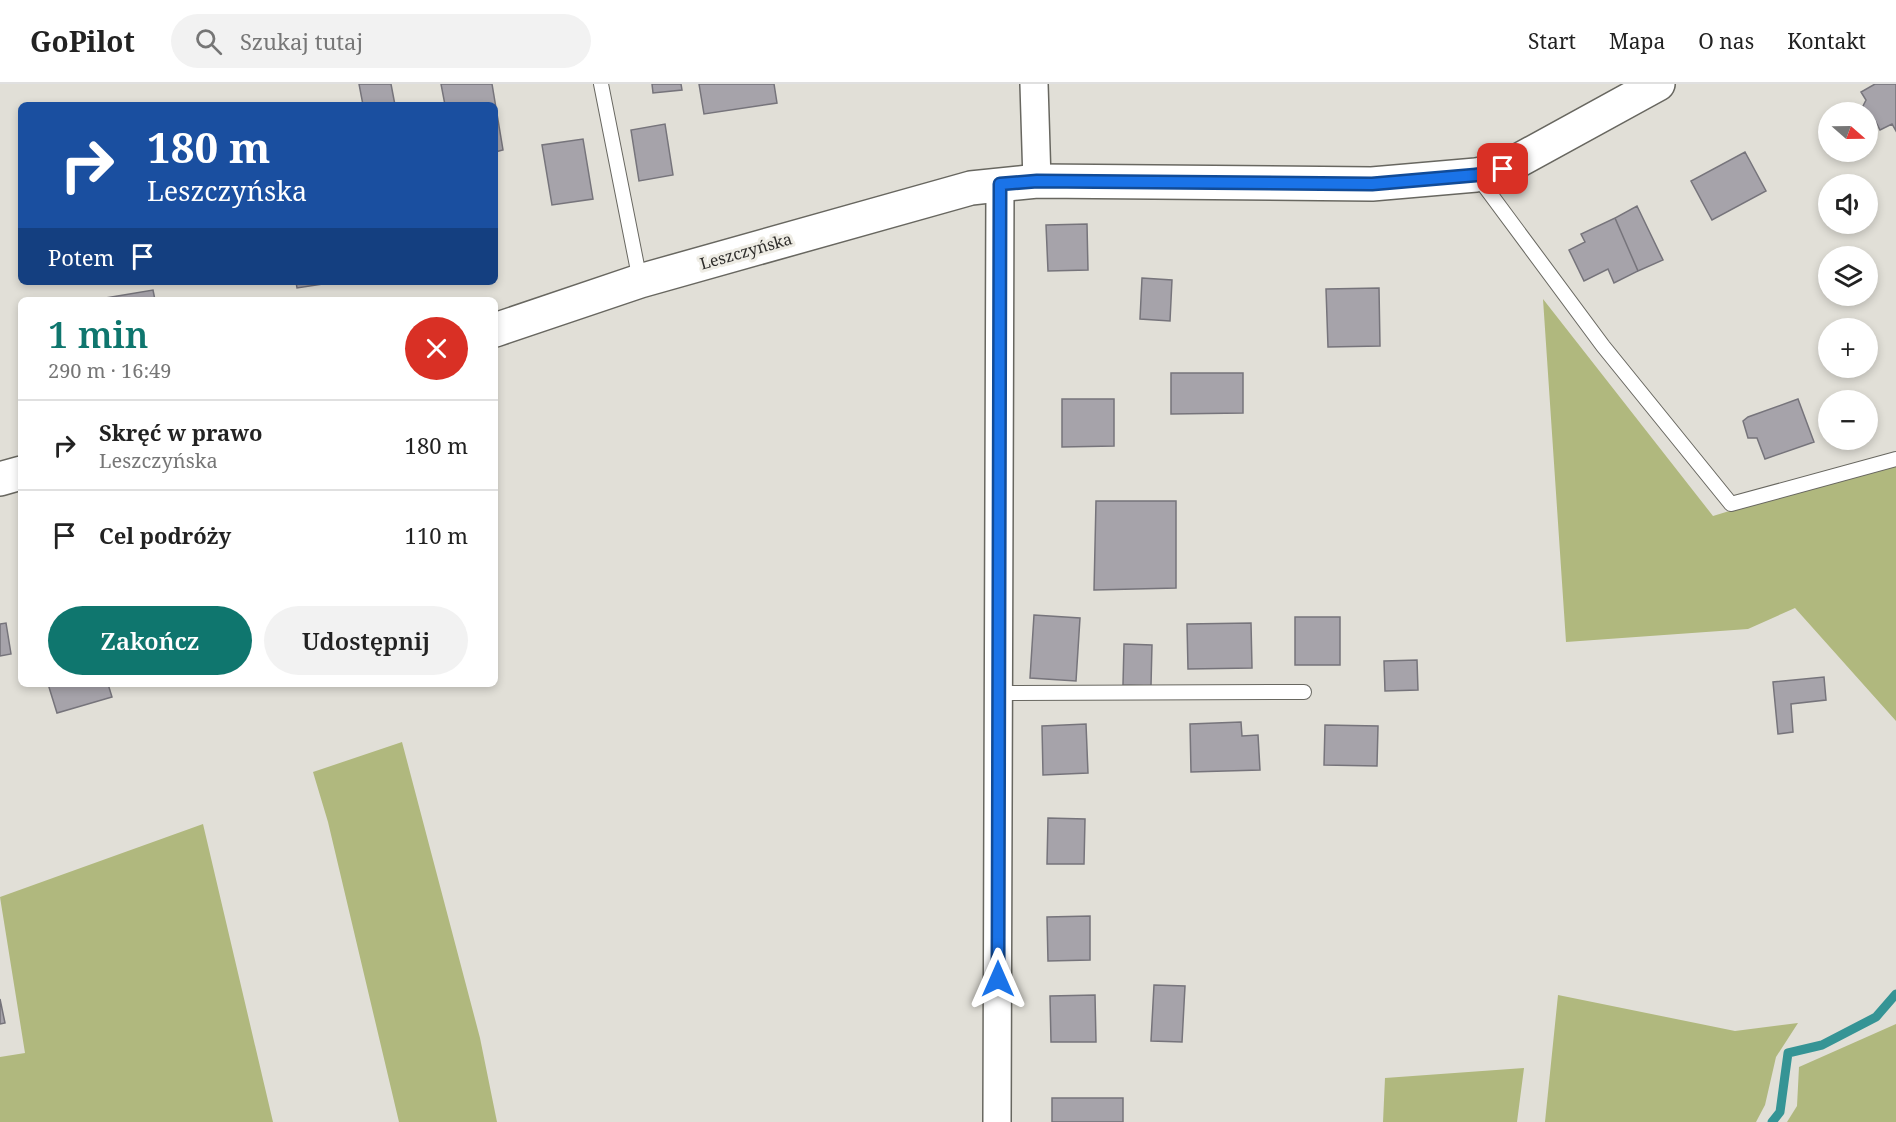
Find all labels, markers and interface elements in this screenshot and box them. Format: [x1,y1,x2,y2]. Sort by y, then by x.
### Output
search box [171,14,591,68]
text: GoPilot [30,22,135,60]
icon: search [192,25,225,58]
text: Szukaj tutaj [240,26,363,56]
text: Start [1528,27,1576,55]
text: Mapa [1609,27,1665,55]
text: O nas [1698,27,1754,55]
text: Kontakt [1787,27,1866,55]
north arrow [1818,102,1878,162]
map controls [1818,102,1878,450]
text: 180 m [147,118,271,175]
icon: right [48,126,126,204]
pin [1477,143,1528,194]
icon: arrive [1486,152,1519,185]
text: Leszczyńska [147,172,307,209]
button: sound [1818,174,1878,234]
street label: Leszczyńska [697,227,795,275]
icon: arrive [126,240,159,273]
text: Potem [48,242,114,272]
button: layers [1818,246,1878,306]
text: 1 min [48,310,149,359]
button: close [405,317,468,380]
button: + [1818,318,1878,378]
text: 290 m · 16:49 [48,357,171,384]
button: − [1818,390,1878,450]
text: Skręć w prawo [99,417,262,447]
icon: right [48,429,81,462]
text: 180 m [405,430,468,460]
text: Leszczyńska [99,447,218,474]
icon: arrive [48,519,81,552]
text: Cel podróży [99,520,231,550]
text: 110 m [405,520,468,550]
button: Zakończ [48,606,252,675]
button: Udostępnij [264,606,468,675]
position arrow [966,947,1030,1011]

